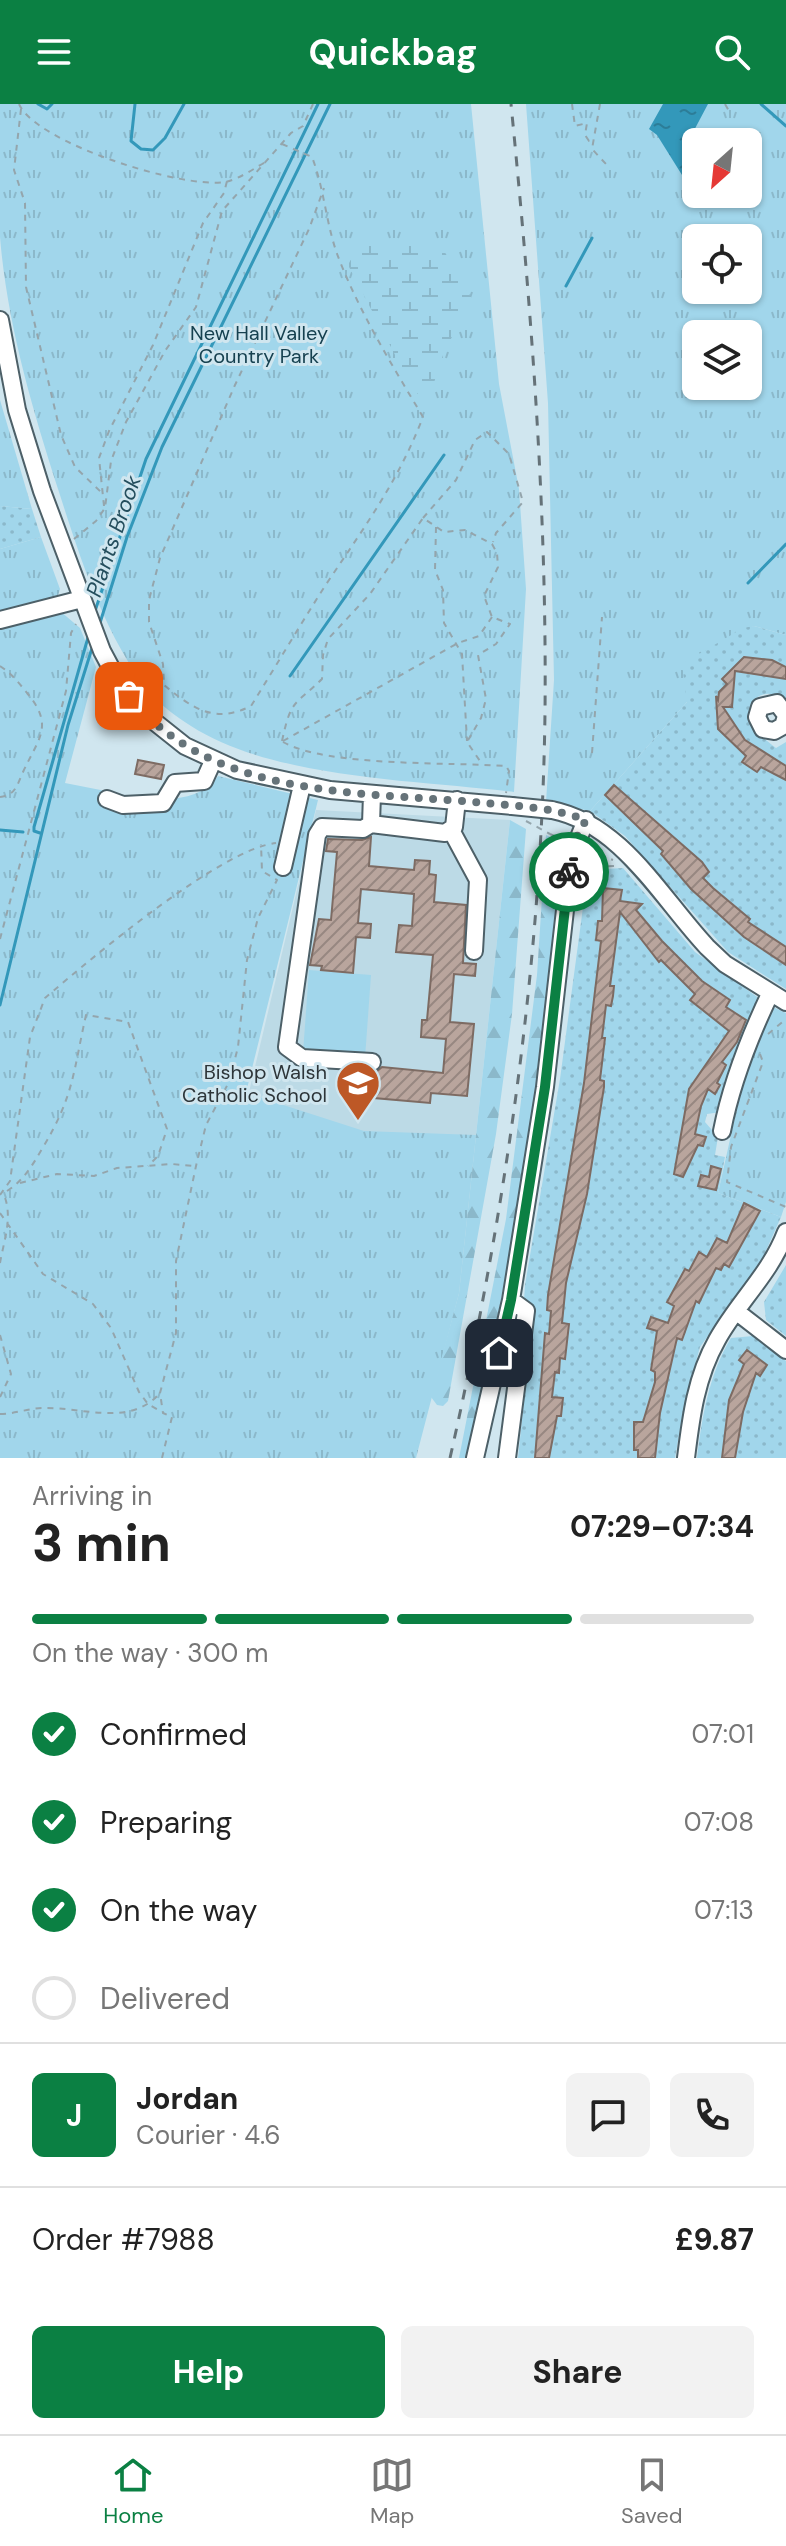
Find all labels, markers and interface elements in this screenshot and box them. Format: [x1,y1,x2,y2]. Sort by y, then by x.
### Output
text: Quickbag [308,29,478,76]
icon: menu [32,30,76,74]
icon: search [710,30,754,74]
north arrow [682,128,762,208]
map controls [682,128,762,400]
button: locate [682,224,762,304]
park label: New Hall Valley Country Park [190,320,328,369]
button: layers [682,320,762,400]
water label: Plants Brook [79,471,148,601]
pin [95,662,163,730]
icon: bag [107,674,151,718]
courier [529,832,609,912]
icon: bike [547,850,591,894]
place label: Bishop Walsh Catholic School [182,1059,327,1108]
school or university icon: Bishop Walsh Catholic School [334,1059,382,1122]
pin [465,1319,533,1387]
icon: home [477,1331,521,1375]
text: Arriving in [32,1479,152,1513]
text: 07:29–07:34 [570,1507,754,1546]
text: 3 min [32,1509,171,1577]
text: On the way · 300 m [32,1636,268,1670]
icon: check [32,1712,76,1756]
text: Confirmed [100,1715,247,1754]
text: 07:01 [692,1717,754,1751]
icon: check [32,1800,76,1844]
text: Preparing [100,1803,232,1842]
text: 07:08 [684,1805,754,1839]
icon: check [32,1888,76,1932]
text: On the way [100,1891,257,1930]
text: 07:13 [694,1893,754,1927]
text: Delivered [100,1979,230,2018]
button: chat [566,2073,650,2157]
button: phone [670,2073,754,2157]
text: Jordan [136,2079,238,2118]
text: J [66,2096,82,2135]
text: Courier · 4.6 [136,2118,281,2152]
text: Order #7988 [32,2220,215,2259]
text: £9.87 [675,2220,754,2259]
button: Help [32,2326,385,2418]
button: Share [401,2326,754,2418]
tab: Home [103,2453,163,2530]
tab: Map [370,2453,414,2530]
tab: Saved [621,2453,683,2530]

